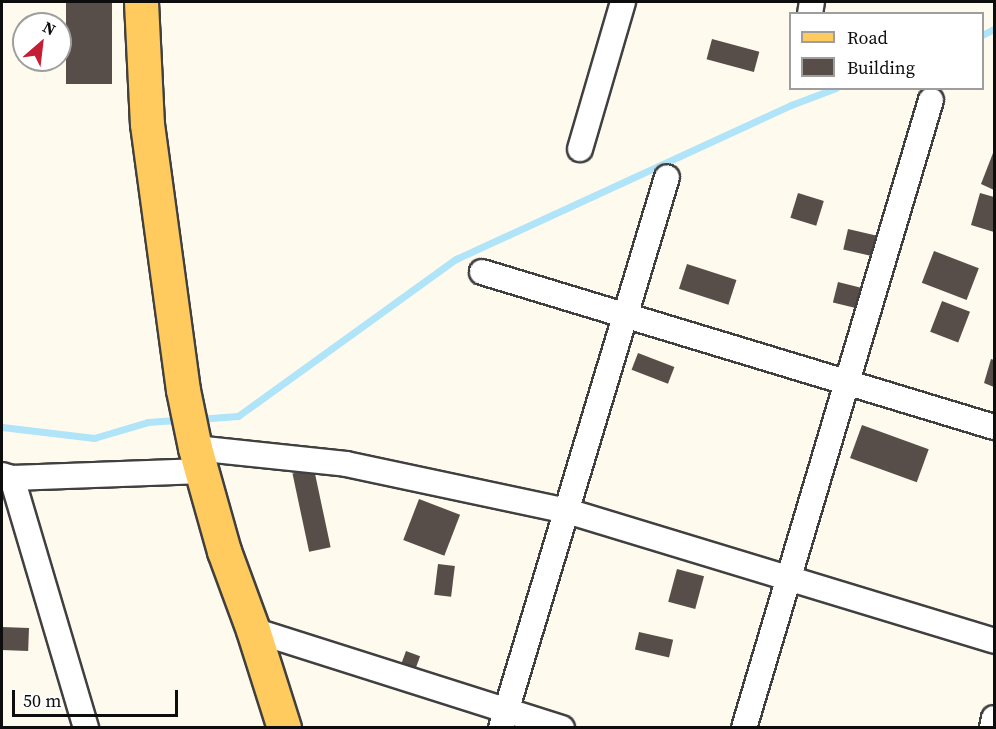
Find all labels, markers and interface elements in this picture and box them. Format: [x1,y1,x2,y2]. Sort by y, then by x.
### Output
north arrow [12,12,72,72]
legend [789,12,984,90]
text: N [39,15,60,40]
text: Road [847,25,888,50]
text: Building [847,55,915,80]
scale bar [15,678,182,716]
text: 50 m [23,688,61,713]

